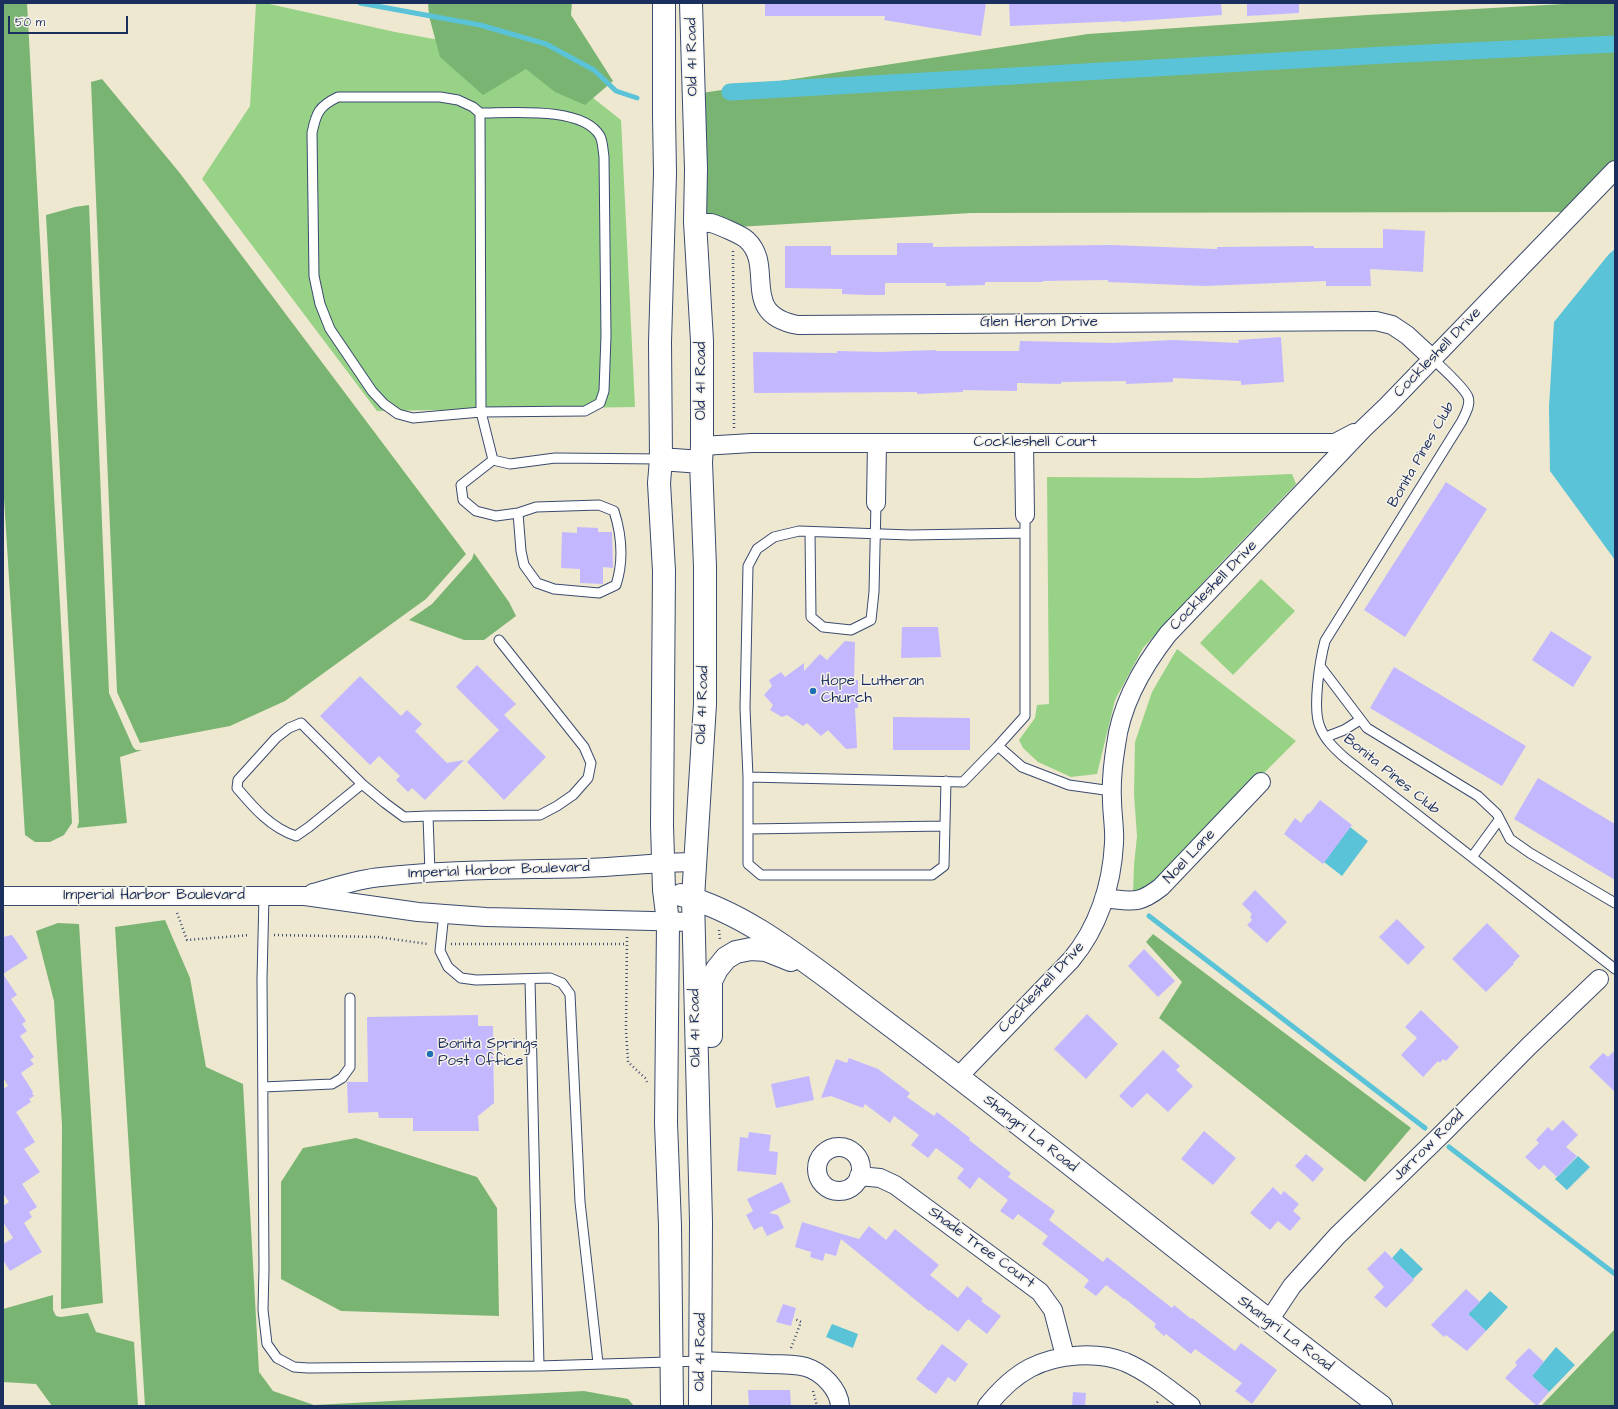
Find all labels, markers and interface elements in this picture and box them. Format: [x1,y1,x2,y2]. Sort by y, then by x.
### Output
scale bar [10,8,130,34]
text: 50 m [15,14,45,31]
street label: Old 41 Road [683,18,703,96]
street label: Cockleshell Drive [1390,304,1486,402]
street label: Glen Heron Drive [980,314,1098,332]
street label: Old 41 Road [693,342,711,420]
street label: Bonita Pines Club [1385,399,1459,511]
street label: Cockleshell Court [973,434,1097,452]
street label: Cockleshell Drive [1166,537,1262,635]
street label: Old 41 Road [693,665,713,745]
place label: Hope Lutheran Church [821,673,924,708]
marker: Hope Lutheran Church [808,686,818,696]
street label: Bonita Pines Club [1339,731,1443,819]
street label: Noel Lane [1160,826,1220,888]
street label: Imperial Harbor Boulevard [408,859,590,883]
street label: Imperial Harbor Boulevard [63,887,245,905]
street label: Cockleshell Drive [995,939,1089,1037]
street label: Old 41 Road [686,989,706,1067]
place label: Bonita Springs Post Office [438,1036,538,1071]
marker: Bonita Springs Post Office [425,1049,435,1059]
street label: Shangri La Road [979,1092,1081,1176]
street label: Jarrow Road [1390,1107,1468,1185]
street label: Shade Tree Court [924,1203,1038,1293]
street label: Shangri La Road [1234,1292,1336,1376]
street label: Old 41 Road [691,1313,711,1391]

